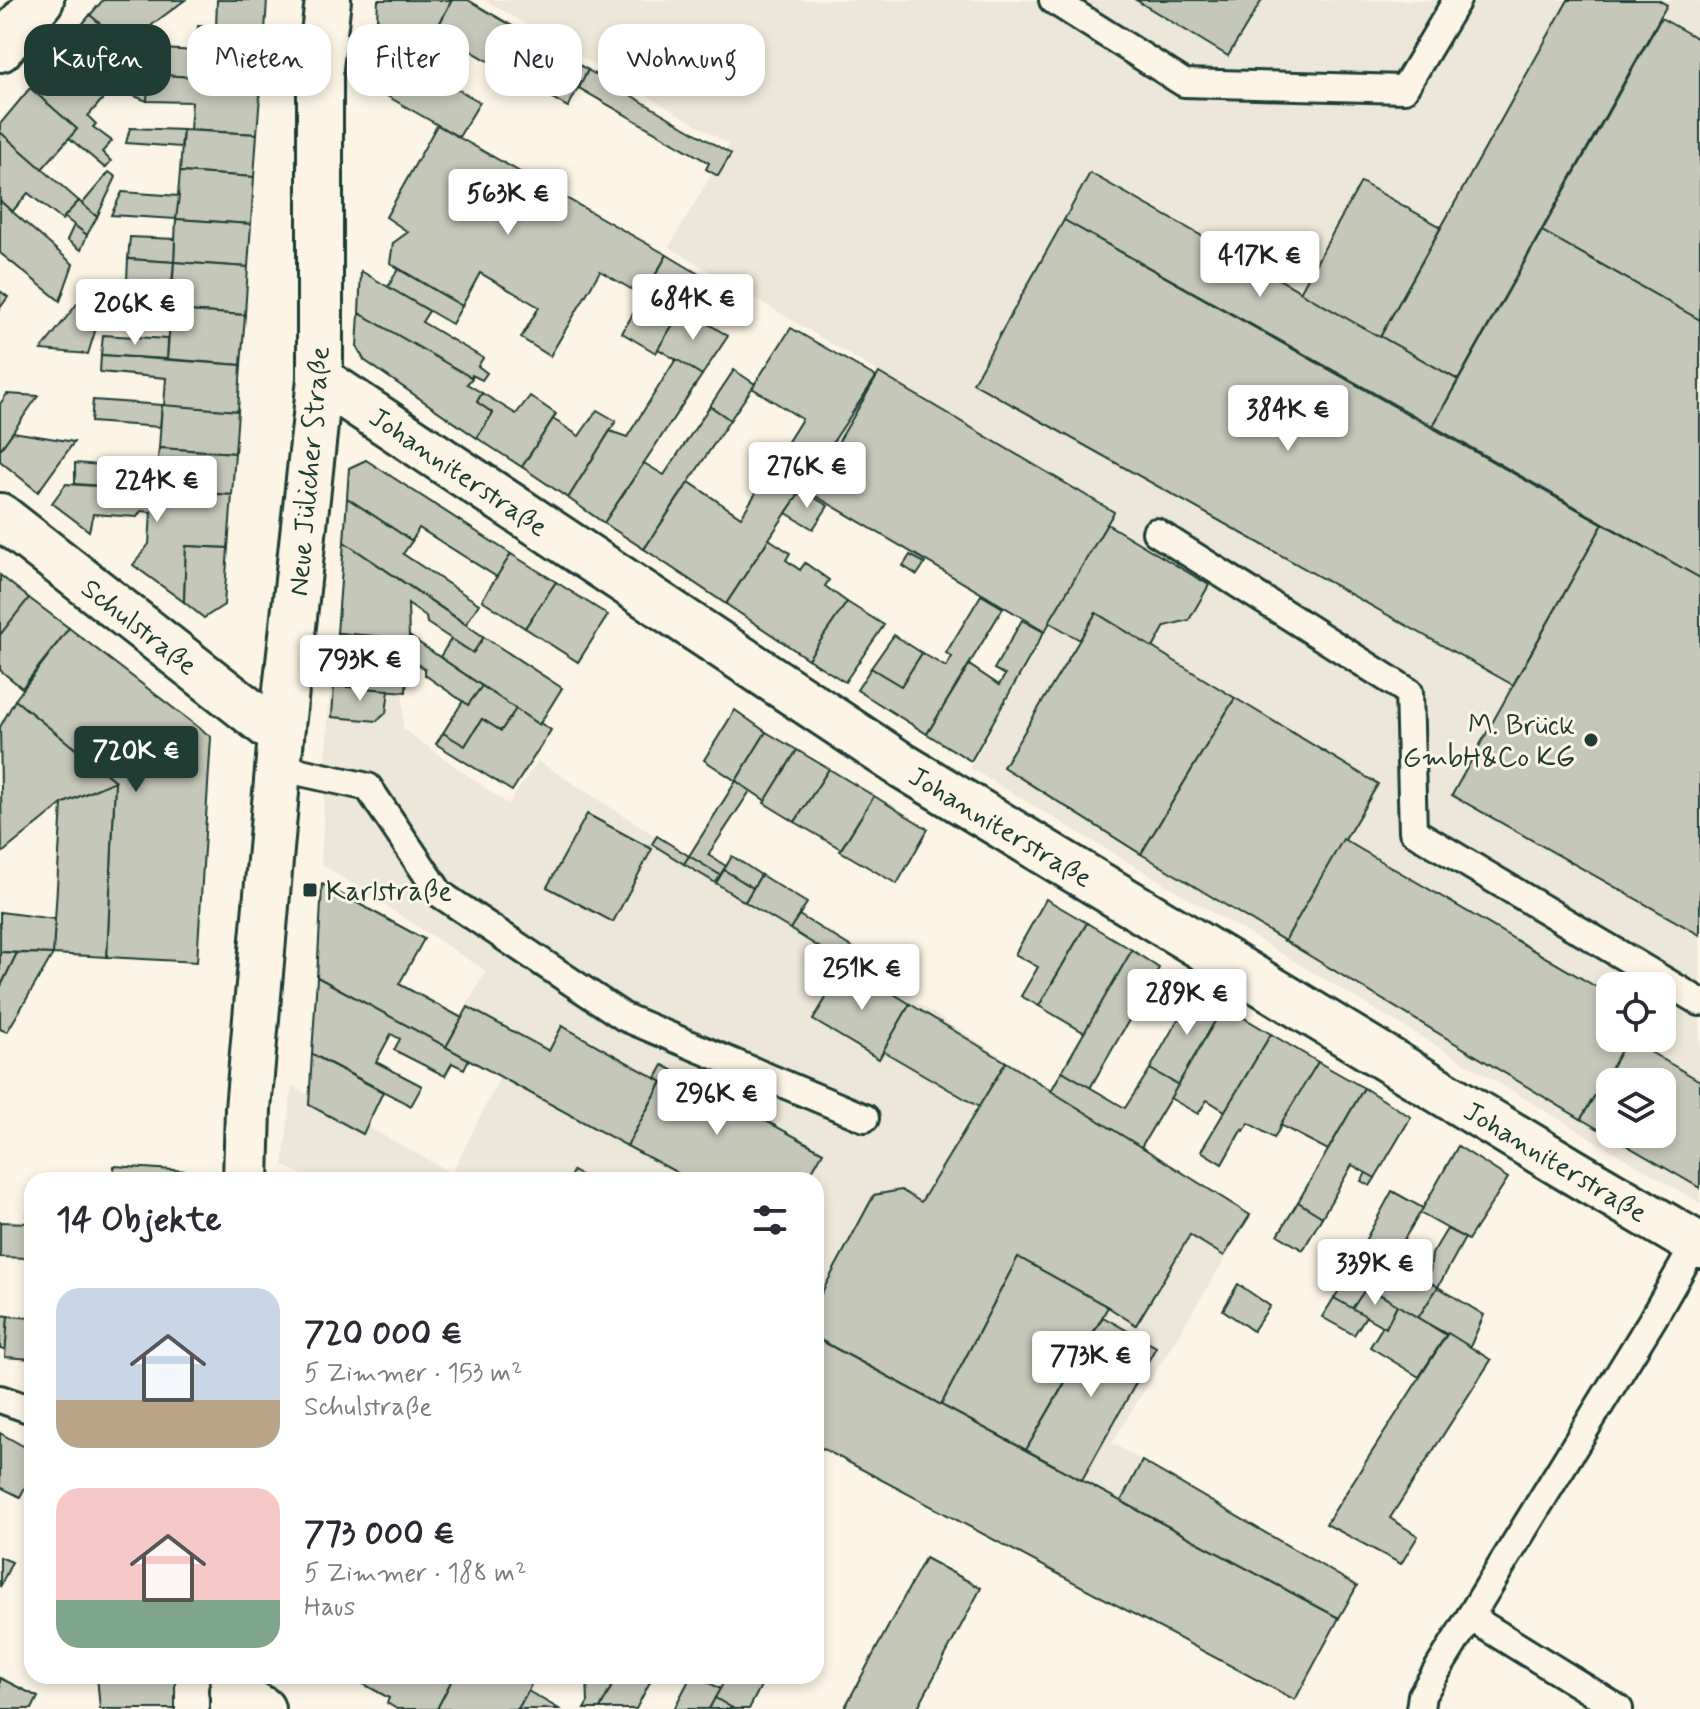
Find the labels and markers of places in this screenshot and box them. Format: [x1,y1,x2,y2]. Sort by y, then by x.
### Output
pin: 563K € [443,169,573,237]
pin: 417K € [1195,231,1325,299]
pin: 684K € [628,274,758,342]
pin: 206K € [70,279,200,347]
pin: 384K € [1223,385,1353,453]
pin: 276K € [742,442,872,510]
pin: 224K € [92,456,222,524]
pin: 793K € [295,635,425,703]
place label: M. Brück GmbH&Co KG [1403,708,1575,777]
pin: 720K € [71,726,201,794]
marker: M. Brück GmbH&Co KG [1582,731,1600,749]
place label: Karlstraße [326,874,452,911]
marker: Karlstraße [301,881,319,899]
pin: 251K € [797,944,927,1012]
pin: 289K € [1122,969,1252,1037]
pin: 296K € [652,1069,782,1137]
pin: 339K € [1310,1239,1440,1307]
pin: 773K € [1026,1331,1156,1399]

